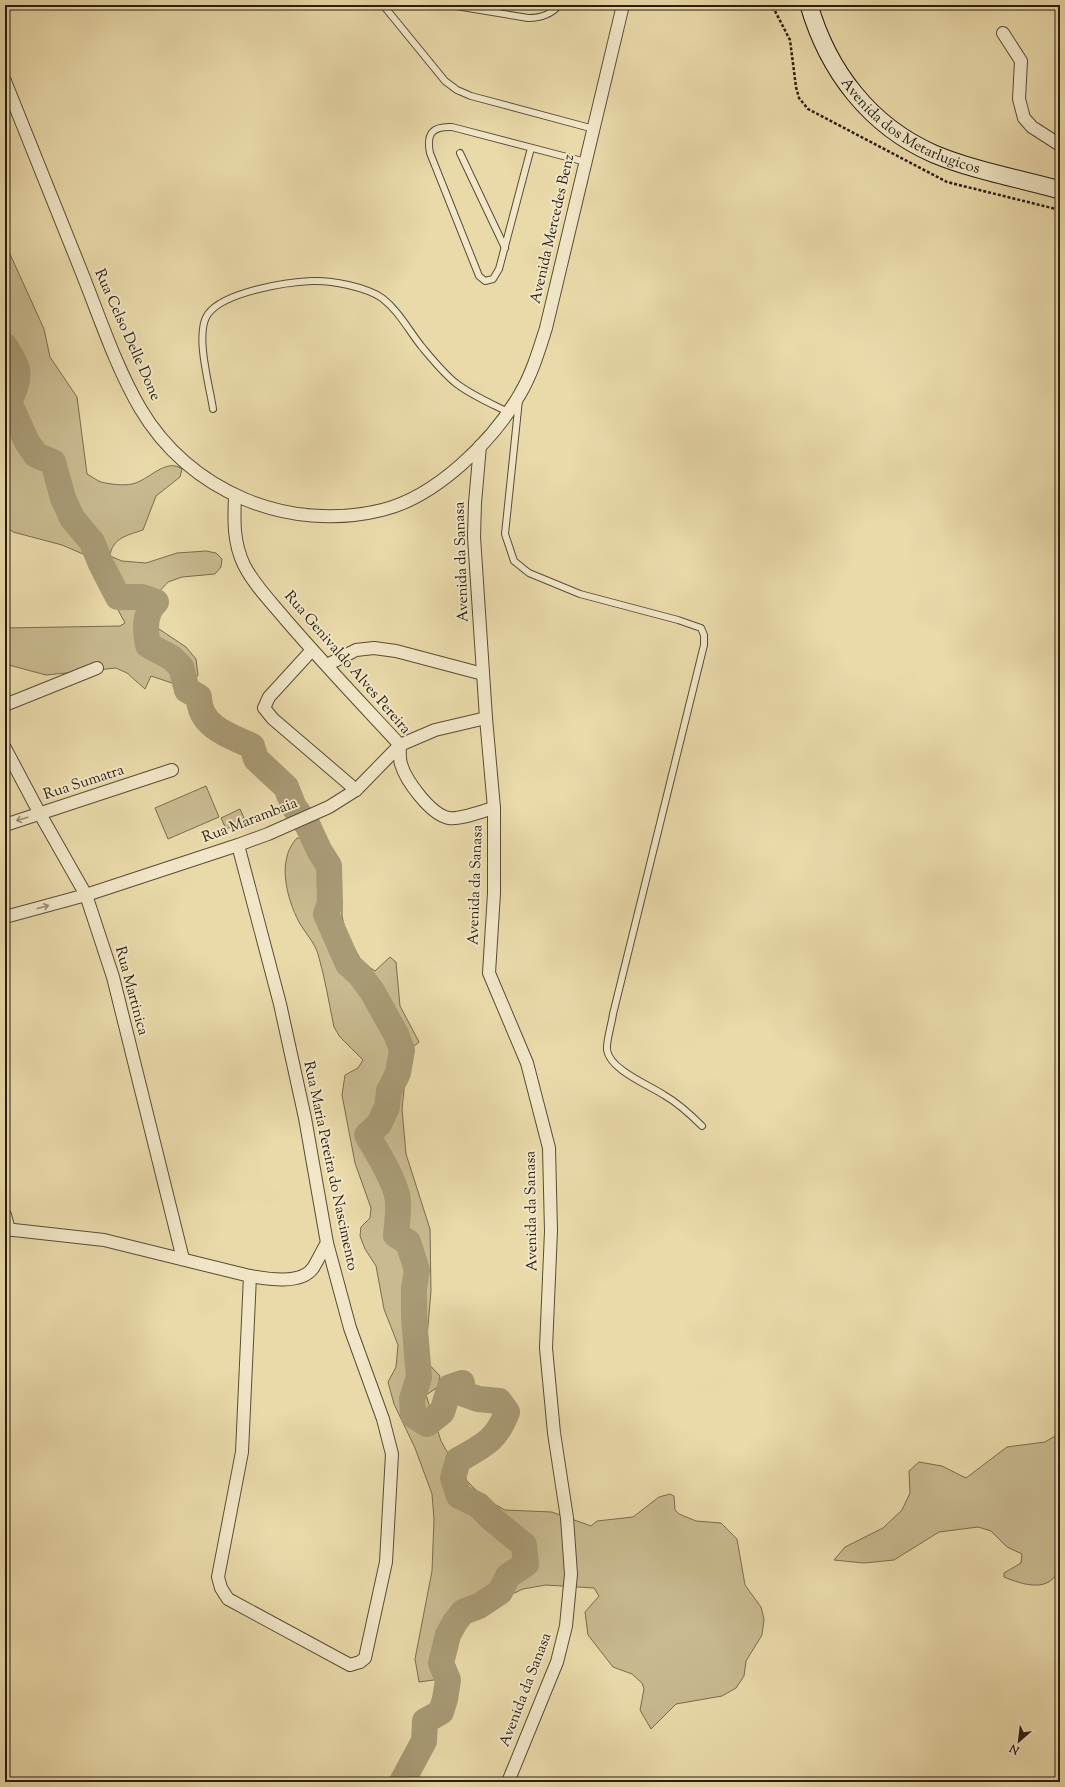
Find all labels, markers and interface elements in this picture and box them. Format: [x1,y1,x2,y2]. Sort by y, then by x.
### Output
street label: Avenida dos Metarlugicos [836,74,982,179]
street label: Avenida Mercedes Benz [526,152,580,306]
street label: Rua Celso Delle Done [88,266,166,404]
street label: Avenida da Sanasa [449,501,475,623]
street label: Rua Genivaldo Alves Pereira [279,587,415,739]
street label: Rua Sumatra [41,760,127,806]
street label: Rua Marambaia [199,793,301,849]
one-way arrow [16,816,29,823]
street label: Avenida da Sanasa [463,824,489,946]
one-way arrow [36,903,49,910]
street label: Rua Martinica [109,944,153,1038]
street label: Rua Maria Pereira do Nascimento [298,1059,362,1273]
street label: Avenida da Sanasa [520,1151,544,1271]
street label: Avenida da Sanasa [495,1630,557,1750]
north arrow [999,1721,1039,1761]
text: N [1007,1740,1023,1759]

